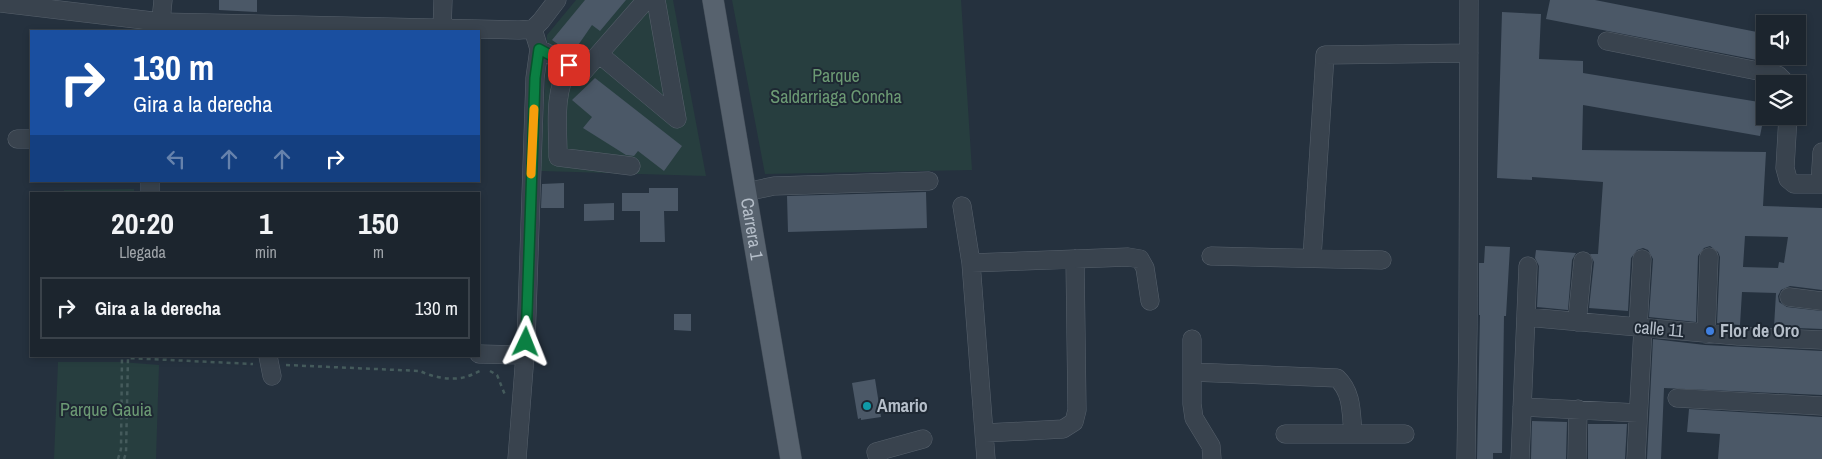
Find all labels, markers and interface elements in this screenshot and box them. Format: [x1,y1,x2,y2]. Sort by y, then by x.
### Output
map controls [1756,15,1806,125]
button: sound [1756,15,1806,65]
text: 130 m [133,44,214,91]
pin [548,44,590,86]
icon: right [50,50,115,115]
icon: arrive [555,51,583,79]
park label: Parque Saldarriaga Concha [770,63,902,109]
button: layers [1756,75,1806,125]
text: Gira a la derecha [133,89,272,119]
icon: left [162,145,190,173]
icon: ahead [215,145,243,173]
icon: ahead [268,145,296,173]
icon: right [321,145,349,173]
street label: Carrera 1 [735,196,770,262]
text: 20:20 [111,203,174,243]
text: 1 [259,203,273,243]
text: 150 [358,203,399,243]
text: Llegada [119,241,166,263]
text: min [255,241,277,263]
text: m [373,241,384,263]
icon: right [52,294,80,322]
text: Gira a la derecha [95,295,221,321]
text: 130 m [415,295,458,321]
street label: calle 11 [1633,314,1686,343]
position arrow [499,315,551,367]
place label: Flor de Oro [1720,318,1800,343]
marker: Flor de Oro [1704,325,1716,337]
place label: Amario [877,393,928,418]
park label: Parque Gauia [60,397,152,422]
marker: Amario [861,400,873,412]

